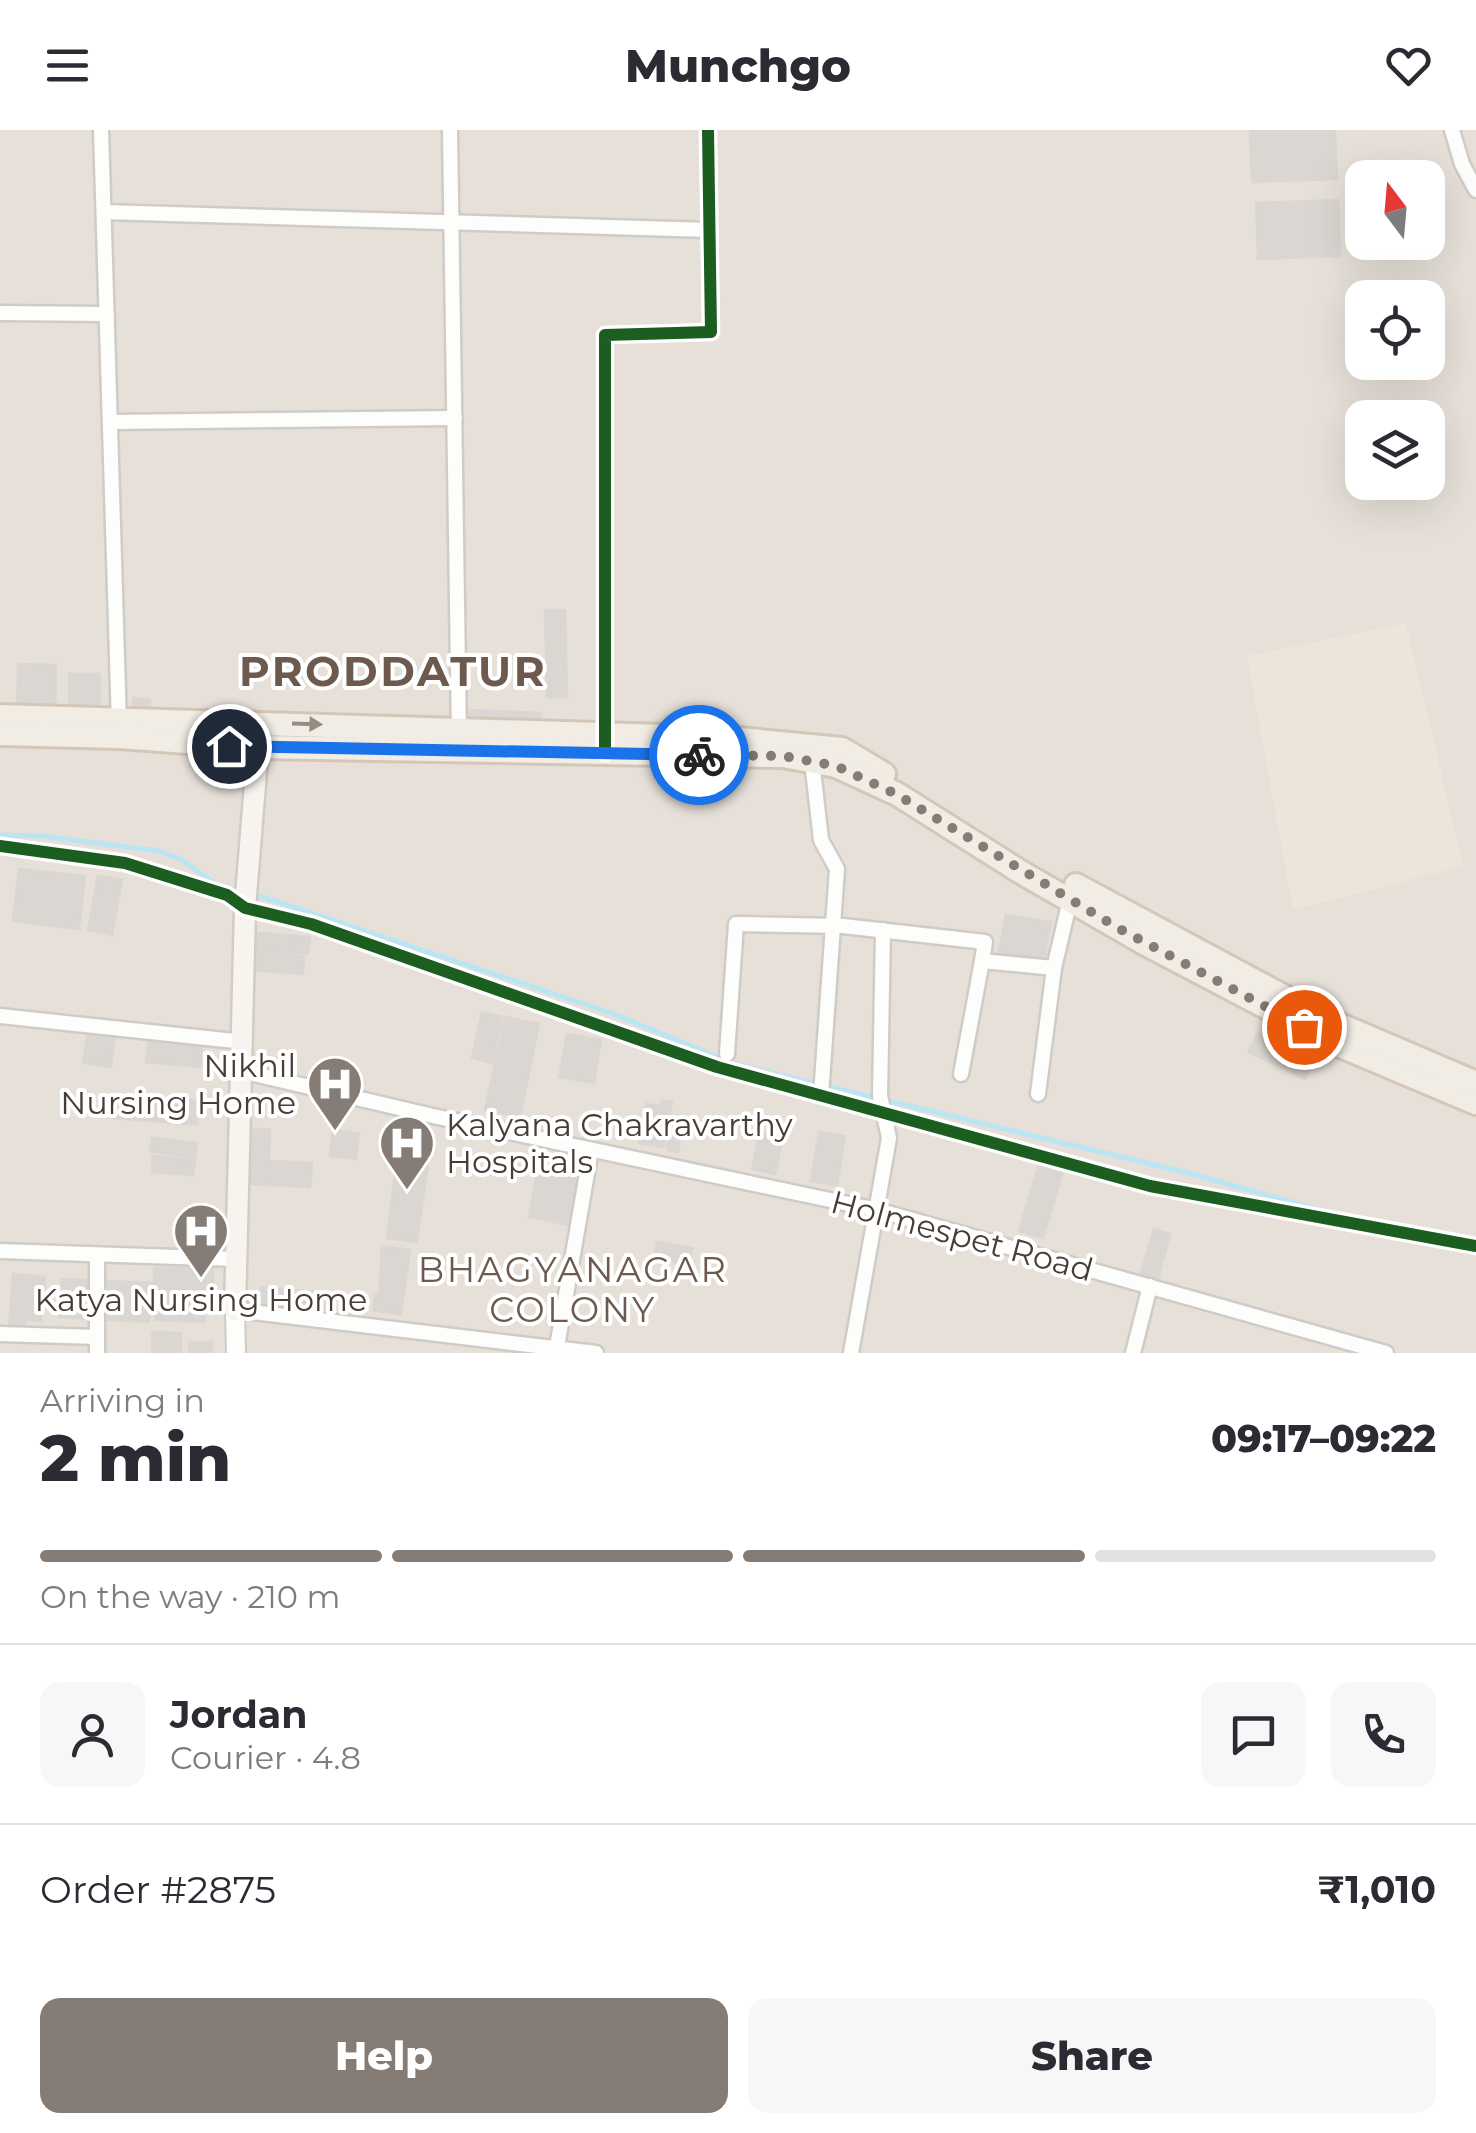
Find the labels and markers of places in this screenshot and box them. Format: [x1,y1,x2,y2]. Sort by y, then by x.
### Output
pin [187,704,272,789]
pin [1262,985,1347,1070]
place label: Nikhil Nursing Home [60,1046,296,1122]
hospital icon: Nikhil Nursing Home [305,1054,365,1133]
place label: Kalyana Chakravarthy Hospitals [446,1105,793,1181]
hospital icon: Kalyana Chakravarthy Hospitals [377,1113,437,1192]
hospital icon: Katya Nursing Home [171,1201,231,1280]
place label: Katya Nursing Home [35,1280,367,1319]

